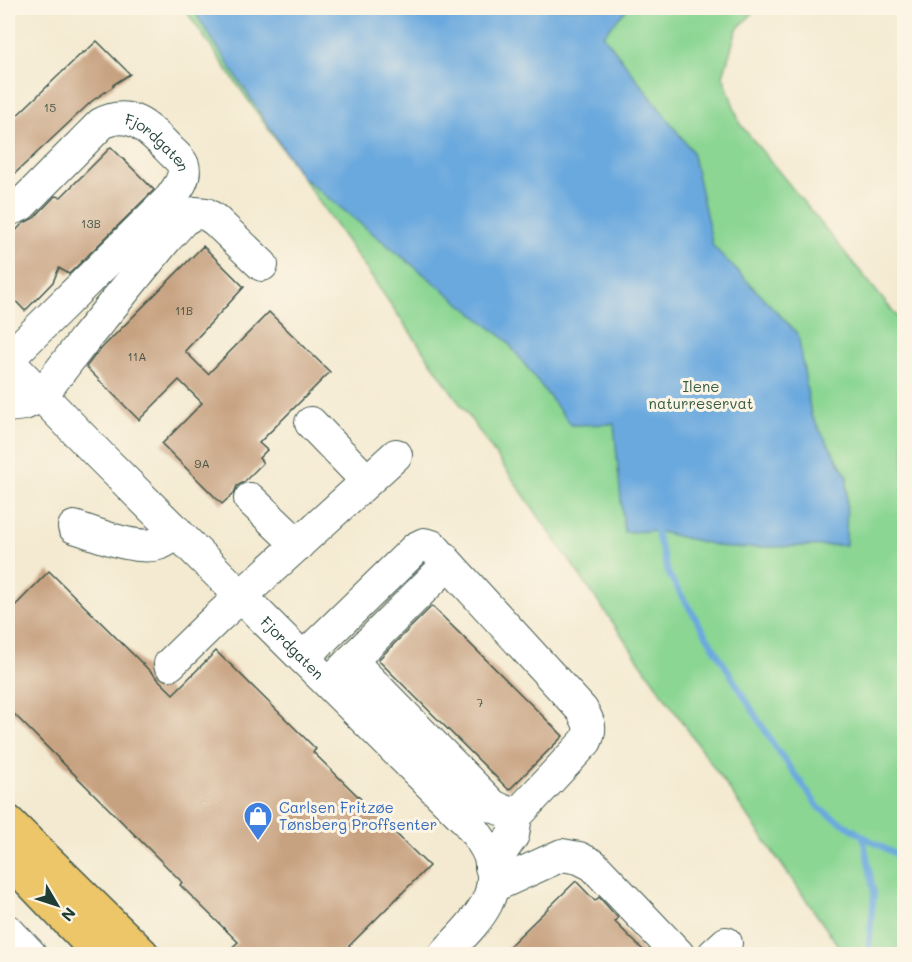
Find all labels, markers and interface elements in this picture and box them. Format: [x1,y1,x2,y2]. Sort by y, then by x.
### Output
house number: 15 [44,99,56,115]
street label: Fjordgaten [123,109,194,173]
house number: 13B [81,215,101,231]
house number: 11B [175,302,193,318]
house number: 11A [127,348,147,364]
park label: Ilene naturreservat [649,376,753,413]
house number: 9A [194,455,210,471]
street label: Fjordgaten [257,612,329,684]
house number: 7 [477,694,484,710]
place label: Carlsen Fritzøe Tønsberg Proffsenter [279,797,437,834]
shop icon: Carlsen Fritzøe Tønsberg Proffsenter [242,800,274,842]
north arrow [27,875,87,935]
text: N [57,903,81,926]

